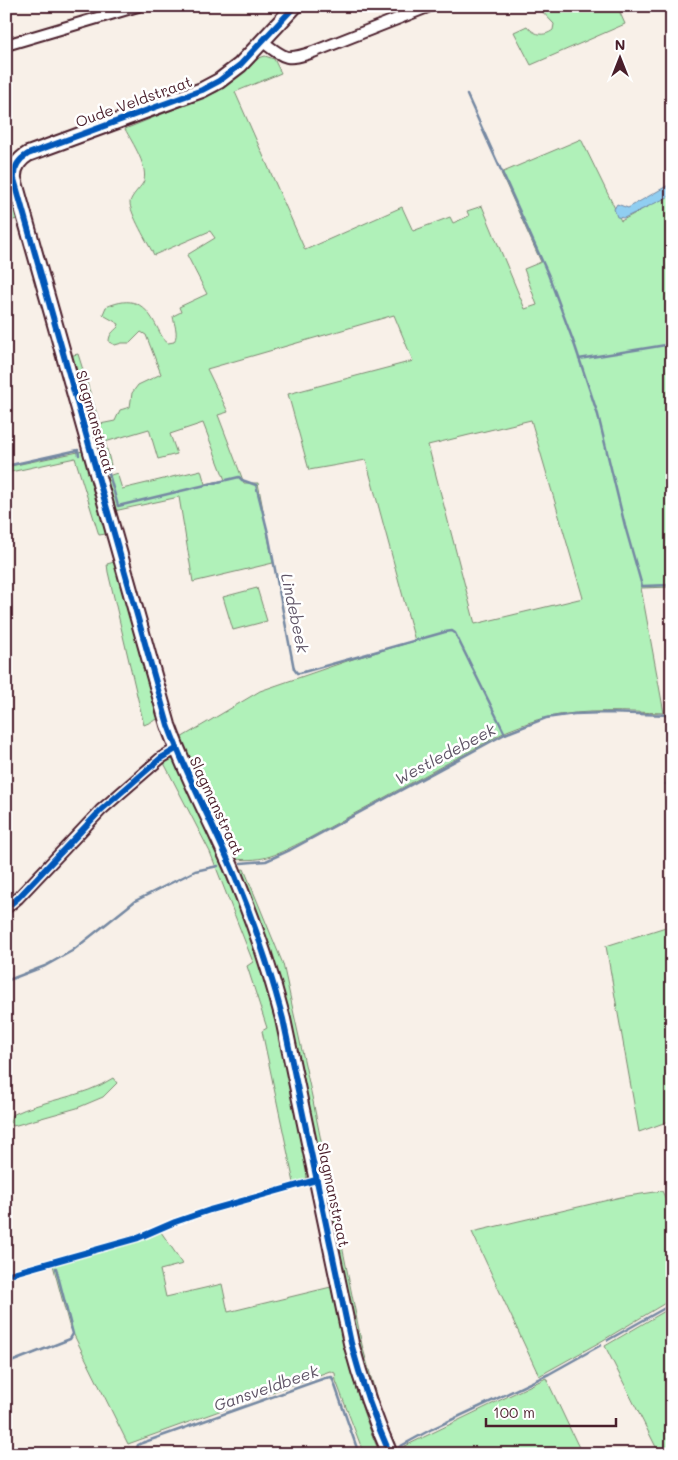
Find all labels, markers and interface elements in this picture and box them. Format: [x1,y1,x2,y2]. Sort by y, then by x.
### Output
north arrow [596,32,646,82]
text: N [615,35,625,54]
street label: Oude Veldstraat [73,71,195,131]
street label: Slagmanstraat [72,368,120,476]
water label: Lindebeek [277,571,314,655]
water label: Westledebeek [391,718,499,789]
street label: Slagmanstraat [185,753,248,858]
street label: Slagmanstraat [313,1141,355,1249]
water label: Gansveldbeek [211,1360,321,1415]
scale bar [486,1395,616,1427]
text: 100 m [493,1402,535,1422]

